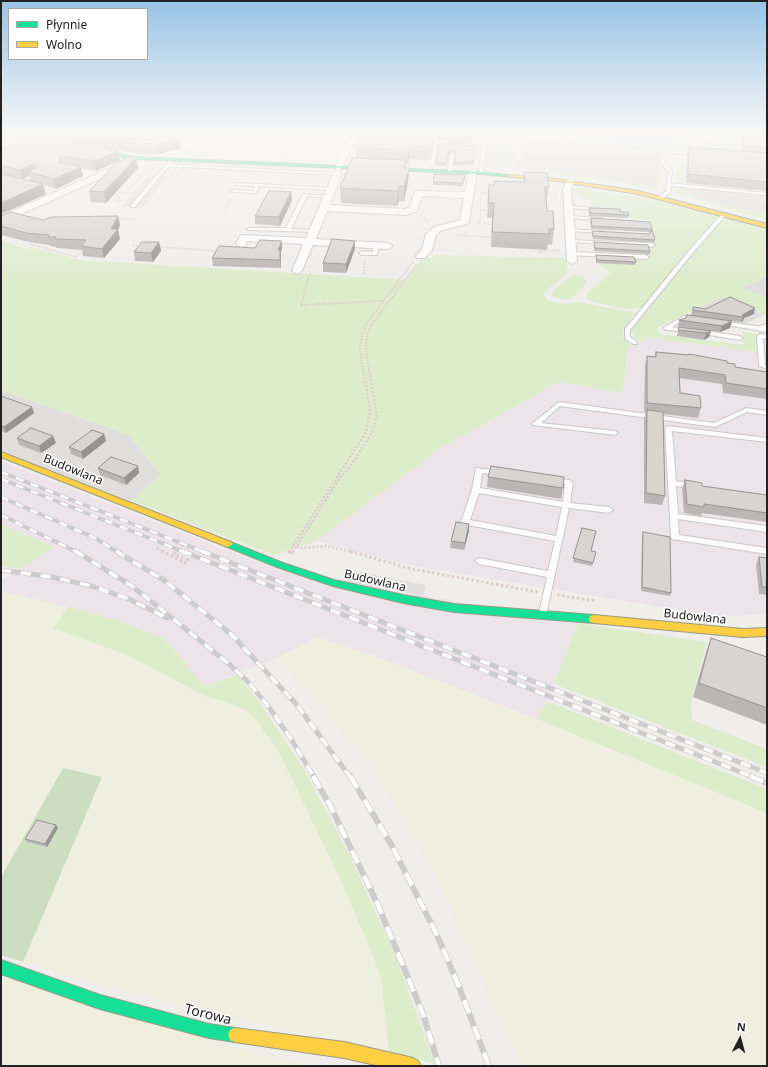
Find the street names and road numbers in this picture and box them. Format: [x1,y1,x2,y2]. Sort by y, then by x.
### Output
street label: Budowlana [41,452,105,488]
street label: Budowlana [343,567,407,595]
street label: Budowlana [663,607,727,627]
street label: Torowa [183,1001,233,1029]

